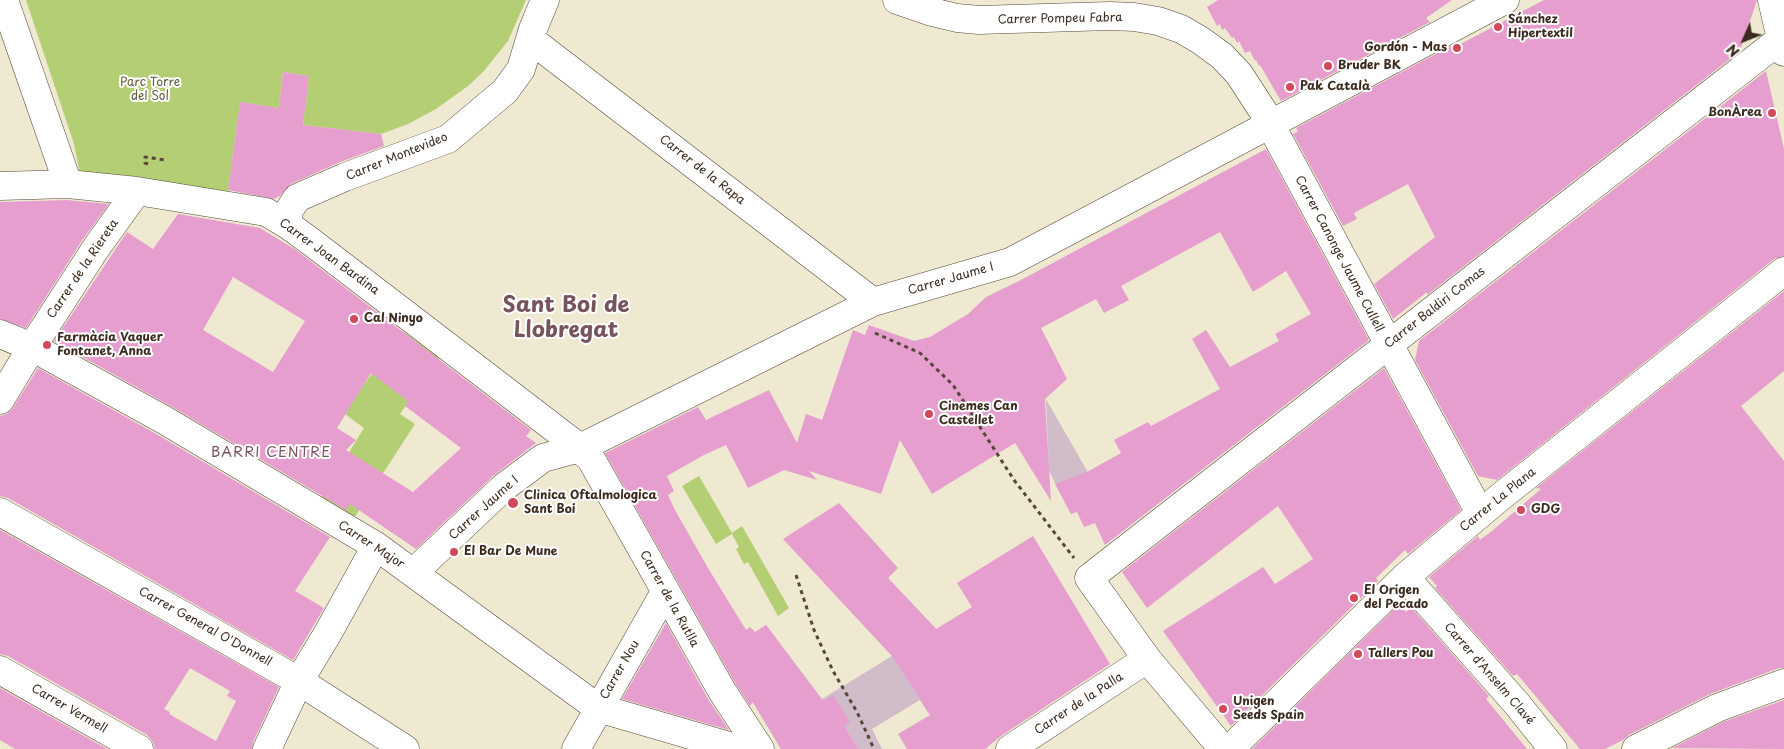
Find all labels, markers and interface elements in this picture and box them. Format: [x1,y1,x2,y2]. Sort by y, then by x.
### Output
street label: Carrer Pompeu Fabra [997,11,1123,27]
place label: Sánchez Hipertextil [1508,13,1573,41]
north arrow [1719,15,1769,65]
marker: Sánchez Hipertextil [1492,21,1504,33]
text: N [1721,39,1744,62]
place label: Gordón - Mas [1364,41,1447,55]
marker: Gordón - Mas [1451,42,1463,54]
place label: Bruder BK [1338,59,1401,73]
marker: Bruder BK [1322,60,1334,72]
park label: Parc Torre del Sol [120,76,180,104]
place label: Pak Català [1300,80,1370,94]
marker: Pak Català [1284,81,1296,93]
place label: BonÀrea [1708,106,1762,120]
marker: BonÀrea [1766,107,1778,119]
street label: Carrer Montevideo [344,130,450,184]
street label: Carrer de la Rapa [656,132,748,208]
street label: Carrer Canonge Jaume Cullell [1292,173,1386,335]
street label: Carrer Joan Bardina [276,216,382,298]
street label: Carrer de la Riereta [44,217,122,321]
street label: Carrer Jaume I [906,260,996,298]
street label: Carrer Baldiri Comas [1382,264,1488,352]
district label: Sant Boi de Llobregat [502,293,630,344]
place label: Cal Ninyo [364,312,423,326]
marker: Cal Ninyo [348,313,360,325]
place label: Farmàcia Vaquer Fontanet, Anna [57,331,163,359]
marker: Farmàcia Vaquer Fontanet, Anna [41,339,53,351]
place label: Cinemes Can Castellet [939,400,1018,428]
marker: Cinemes Can Castellet [923,408,935,420]
district label: BARRI CENTRE [209,445,333,461]
street label: Carrer La Plana [1457,465,1539,535]
street label: Carrer Jaume I [446,473,522,543]
place label: Clinica Oftalmologica Sant Boi [524,489,657,517]
marker: Clinica Oftalmologica Sant Boi [506,496,520,510]
place label: GDG [1531,503,1560,517]
marker: GDG [1515,504,1527,516]
street label: Carrer Major [335,518,407,572]
place label: El Bar De Mune [464,545,557,559]
marker: El Bar De Mune [448,546,460,558]
street label: Carrer de la Rutlla [636,548,702,650]
street label: Carrer General O'Donnell [136,584,274,670]
place label: El Origen del Pecado [1364,584,1428,612]
marker: El Origen del Pecado [1348,592,1360,604]
street label: Carrer d'Anselm Clavé [1441,620,1537,728]
street label: Carrer Nou [597,638,643,702]
place label: Tallers Pou [1368,647,1433,661]
marker: Tallers Pou [1352,648,1364,660]
street label: Carrer de la Palla [1032,670,1126,738]
street label: Carrer Vermell [29,681,109,737]
place label: Unigen Seeds Spain [1233,695,1304,723]
marker: Unigen Seeds Spain [1217,703,1229,715]

